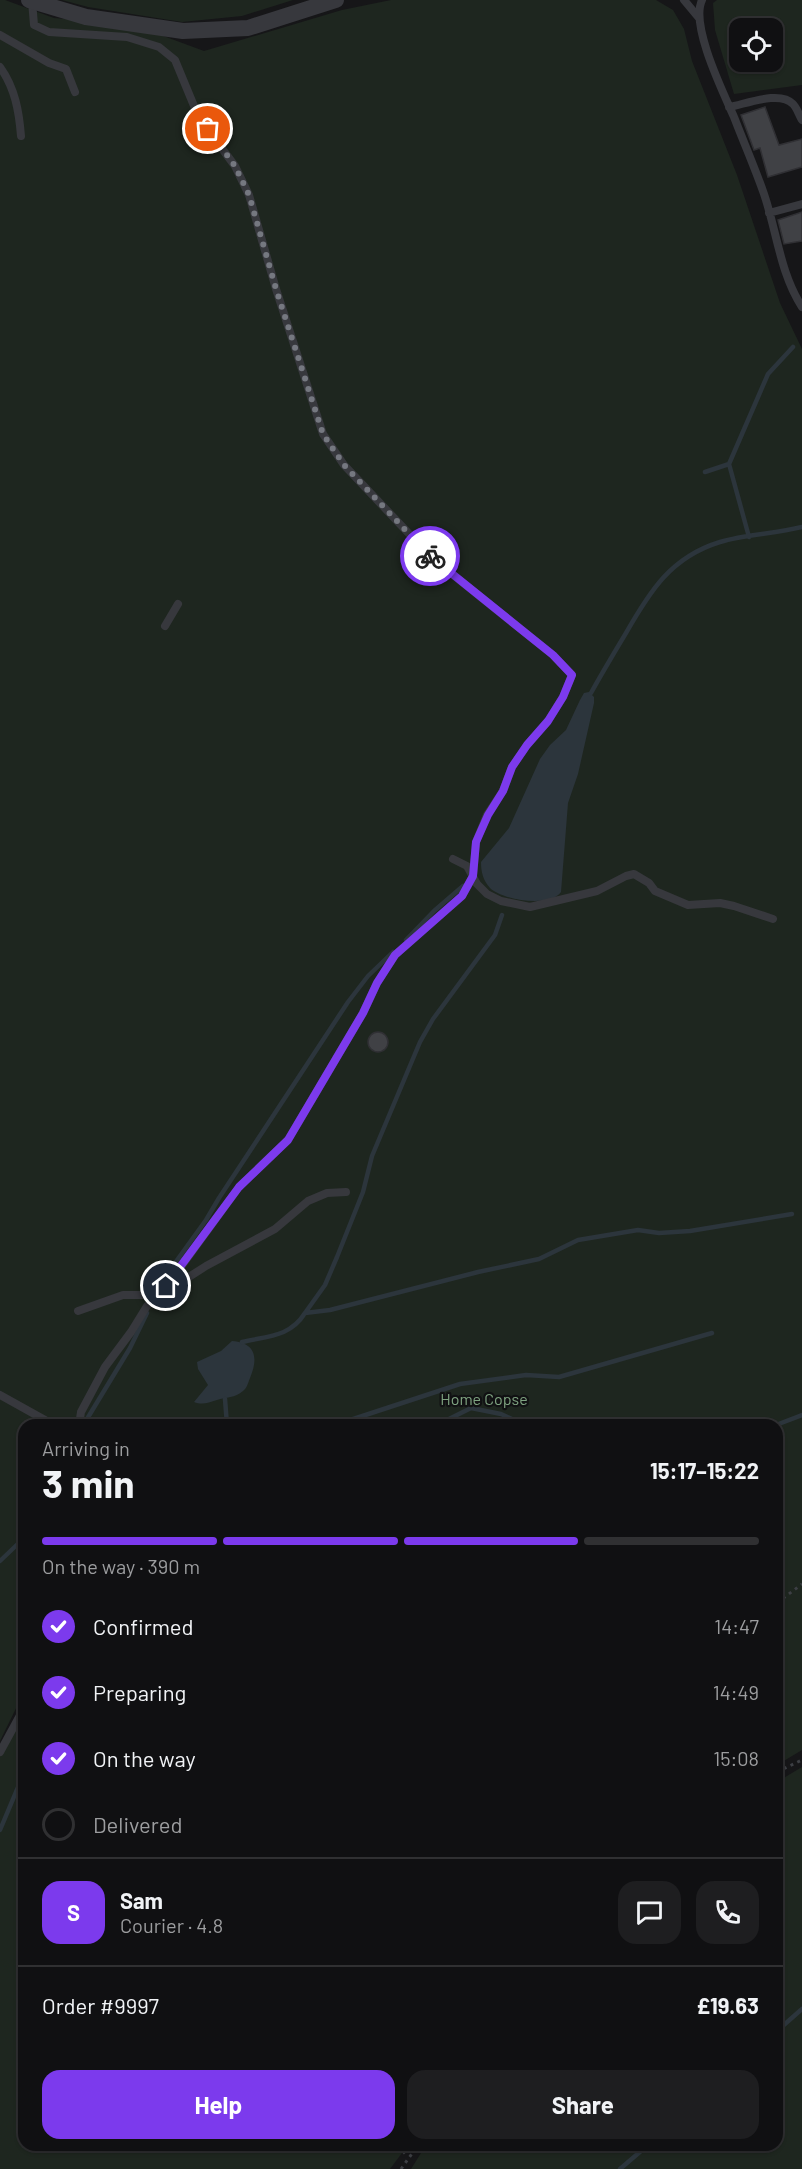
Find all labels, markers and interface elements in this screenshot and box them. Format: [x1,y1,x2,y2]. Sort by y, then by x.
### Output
map controls [729,18,783,72]
button: locate [729,18,783,72]
pin [182,103,233,154]
icon: bag [191,112,224,145]
courier [400,526,460,586]
icon: bike [414,540,447,573]
pin [140,1260,191,1311]
icon: home [149,1269,182,1302]
park label: Home Copse [440,1389,528,1408]
text: Arriving in [42,1436,130,1460]
text: 15:17–15:22 [650,1457,759,1483]
text: 3 min [42,1459,135,1506]
text: On the way · 390 m [42,1554,200,1578]
icon: check [42,1610,75,1643]
text: Confirmed [93,1613,193,1639]
text: 14:47 [714,1614,759,1638]
icon: check [42,1676,75,1709]
text: Preparing [93,1679,186,1705]
text: 14:49 [713,1680,759,1704]
icon: check [42,1742,75,1775]
text: On the way [93,1745,196,1771]
text: 15:08 [713,1746,759,1770]
text: Delivered [93,1811,182,1837]
button: chat [618,1881,681,1944]
button: phone [696,1881,759,1944]
text: Sam [120,1887,163,1913]
text: S [67,1899,80,1925]
text: Courier · 4.8 [120,1913,223,1937]
text: Order #9997 [42,1992,159,2018]
text: £19.63 [696,1992,759,2018]
button: Help [42,2070,395,2139]
button: Share [407,2070,759,2139]

